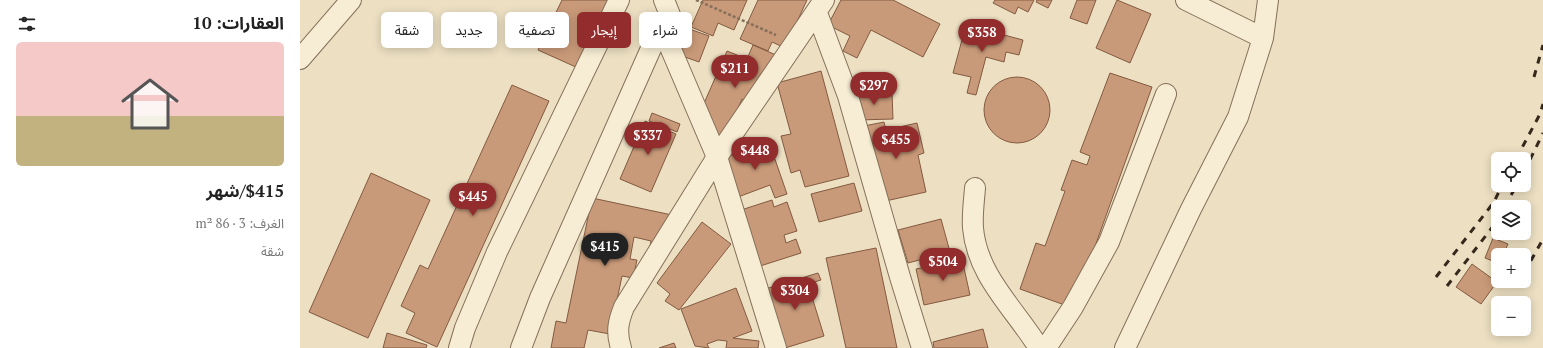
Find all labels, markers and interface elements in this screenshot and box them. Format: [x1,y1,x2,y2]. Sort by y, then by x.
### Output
text: العقارات: 10 [192,11,284,34]
chip: شقة [381,12,433,48]
chip: جديد [441,12,497,48]
chip: تصفية [505,12,569,48]
chip: إيجار [577,12,631,48]
chip: شراء [639,12,692,48]
icon: filters [16,13,38,35]
pin: $358 [958,19,1006,53]
text: $358 [967,23,997,41]
pin: $211 [711,55,759,89]
text: $211 [720,59,750,77]
icon: home [114,68,186,140]
pin: $297 [850,72,898,106]
text: $297 [859,76,889,94]
pin: $337 [624,122,672,156]
text: $337 [633,126,663,144]
pin: $455 [872,126,920,160]
text: $455 [881,130,911,148]
pin: $448 [731,137,779,171]
text: $448 [740,141,770,159]
map controls [1491,152,1531,336]
button: locate [1491,152,1531,192]
text: $415/شهر [206,179,284,202]
pin: $445 [449,183,497,217]
text: $445 [458,187,488,205]
button: layers [1491,200,1531,240]
text: الغرف: 3 · 86 m² [196,214,284,232]
pin: $415 [581,233,629,267]
text: $415 [590,237,620,255]
text: شقة [261,242,284,260]
pin: $504 [919,248,967,282]
button: + [1491,248,1531,288]
text: $504 [928,252,958,270]
pin: $304 [771,277,819,311]
text: $304 [780,281,810,299]
button: − [1491,296,1531,336]

